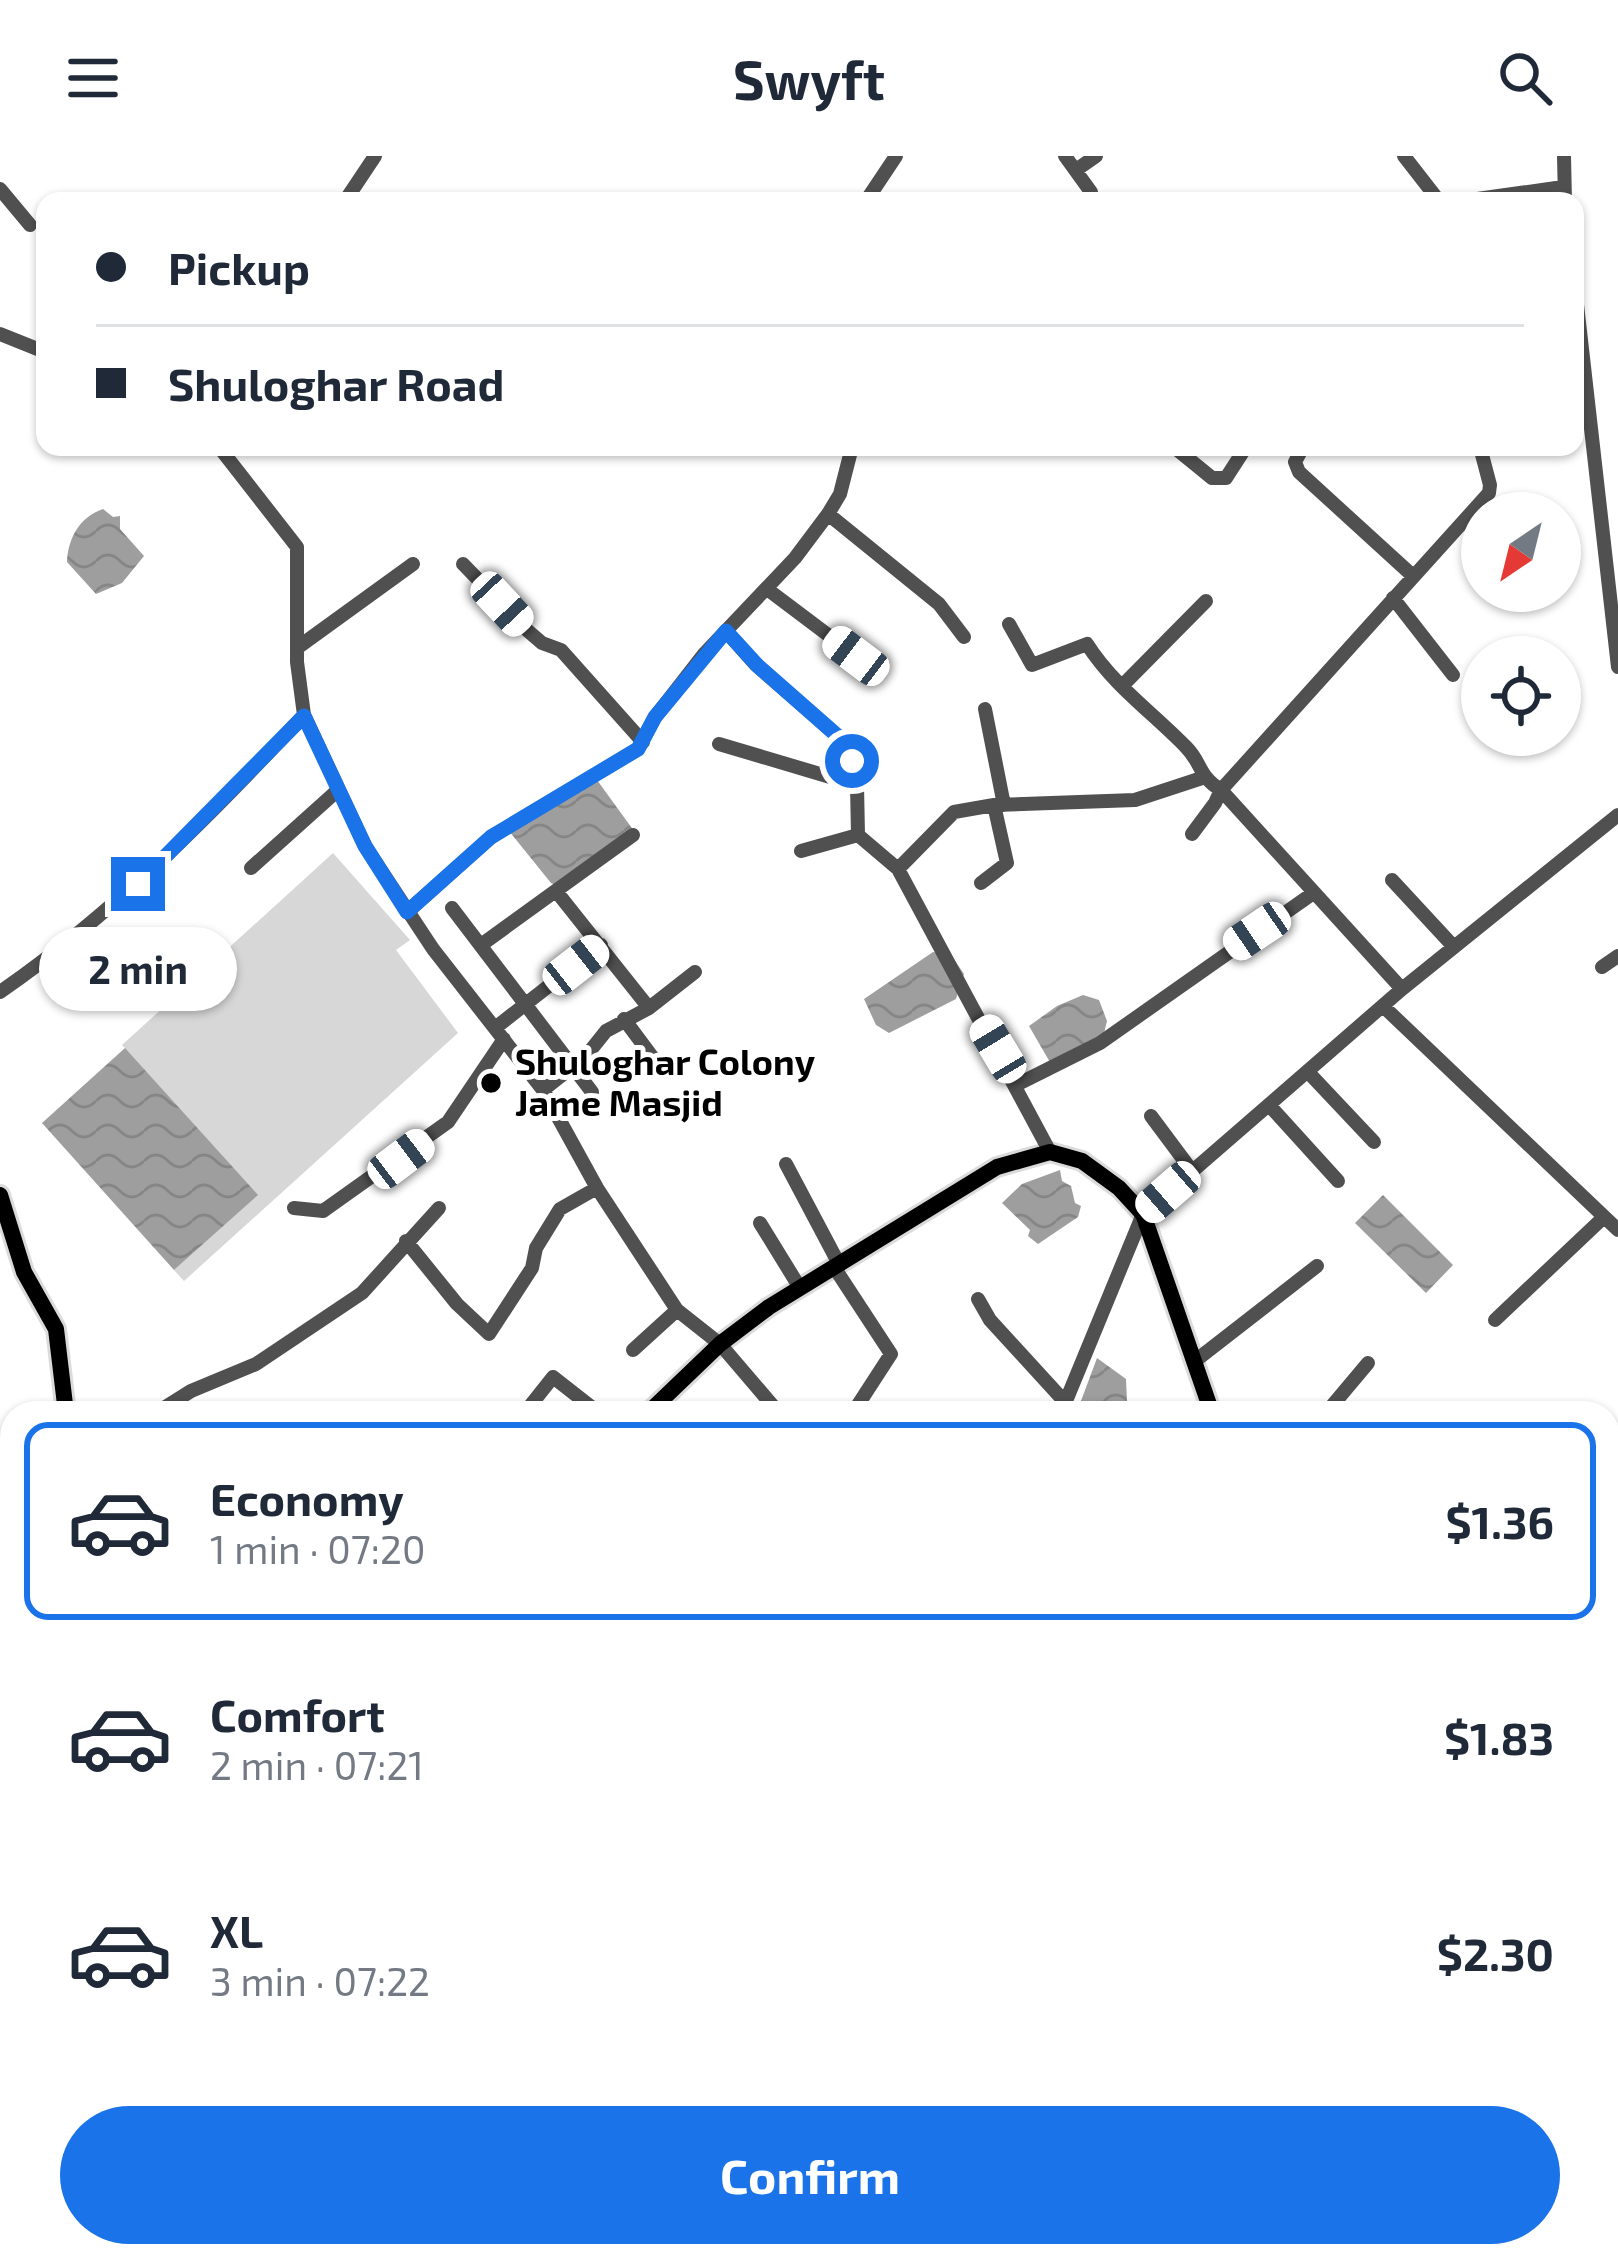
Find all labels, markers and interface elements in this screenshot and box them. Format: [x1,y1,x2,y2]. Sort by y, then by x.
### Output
icon: menu [60,45,126,111]
icon: search [1492,45,1558,111]
text: Swyft [733,46,885,111]
text: Pickup [168,240,310,294]
text: Shuloghar Road [168,356,504,410]
north arrow [1461,492,1581,612]
map controls [1461,492,1581,756]
car [464,565,540,643]
car [816,620,896,692]
button: locate [1461,636,1581,756]
route start [825,734,879,788]
route end [111,857,165,911]
car [1217,896,1297,966]
callout: 2 min [39,926,237,1010]
car [537,929,615,1001]
text: 2 min [88,945,188,992]
car [964,1009,1032,1089]
place label: Shuloghar Colony Jame Masjid [515,1039,816,1123]
marker: Shuloghar Colony Jame Masjid [478,1070,504,1096]
car [361,1123,441,1195]
car [1129,1155,1207,1229]
icon: car [66,1467,174,1575]
text: Economy [210,1471,404,1525]
text: $1.36 [1445,1494,1554,1548]
text: 1 min · 07:20 [210,1525,425,1572]
icon: car [66,1683,174,1791]
text: Comfort [210,1687,385,1741]
text: $1.83 [1444,1710,1554,1764]
text: 2 min · 07:21 [210,1741,424,1788]
icon: car [66,1899,174,2007]
text: XL [210,1903,263,1957]
text: $2.30 [1437,1926,1554,1980]
text: 3 min · 07:22 [210,1957,430,2004]
button: Confirm [60,2106,1560,2244]

